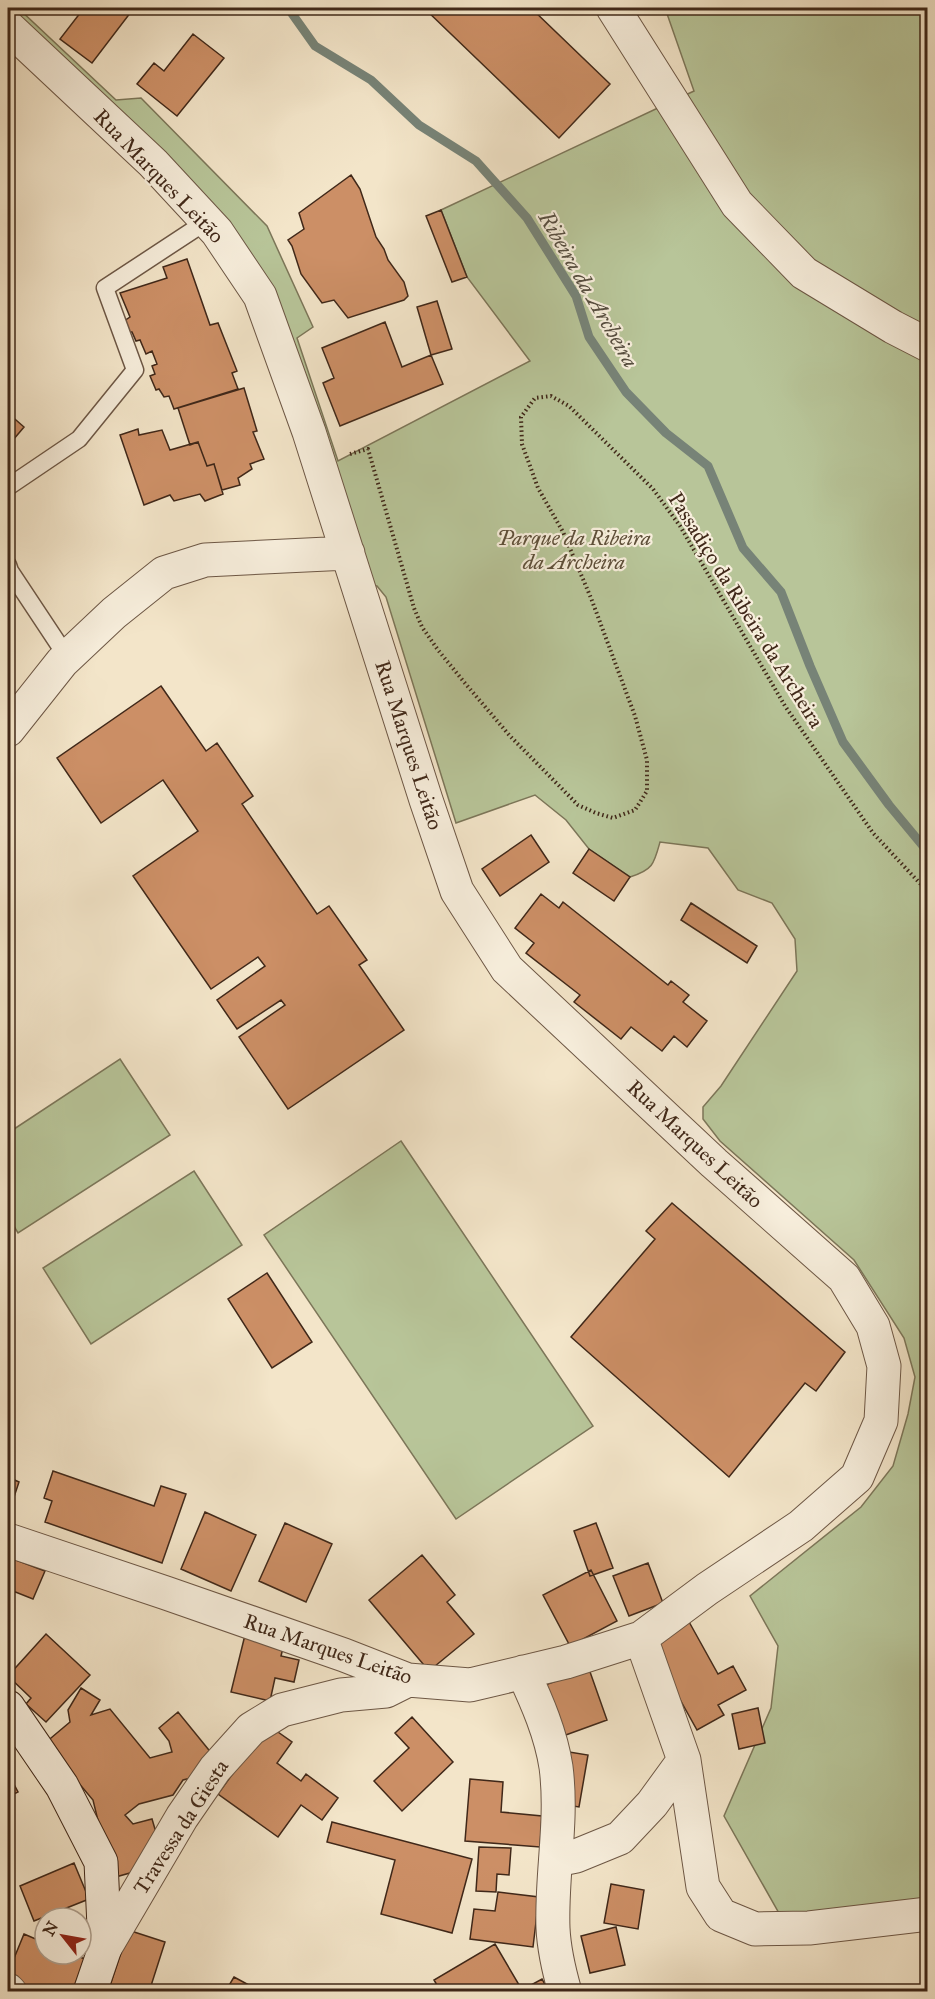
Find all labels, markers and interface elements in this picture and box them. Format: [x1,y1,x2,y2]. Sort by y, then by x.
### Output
street label: Rua Marques Leitão [88,103,230,249]
water label: Ribeira da Archeira [532,205,644,372]
street label: Passadiço da Ribeira da Archeira [663,487,829,733]
park label: Parque da Ribeira da Archeira [497,525,651,575]
street label: Rua Marques Leitão [369,657,449,833]
street label: Rua Marques Leitão [622,1074,769,1214]
street label: Rua Marques Leitão [240,1608,416,1690]
street label: Travessa da Giesta [128,1755,234,1899]
north arrow [33,1906,93,1966]
text: N [39,1917,62,1939]

